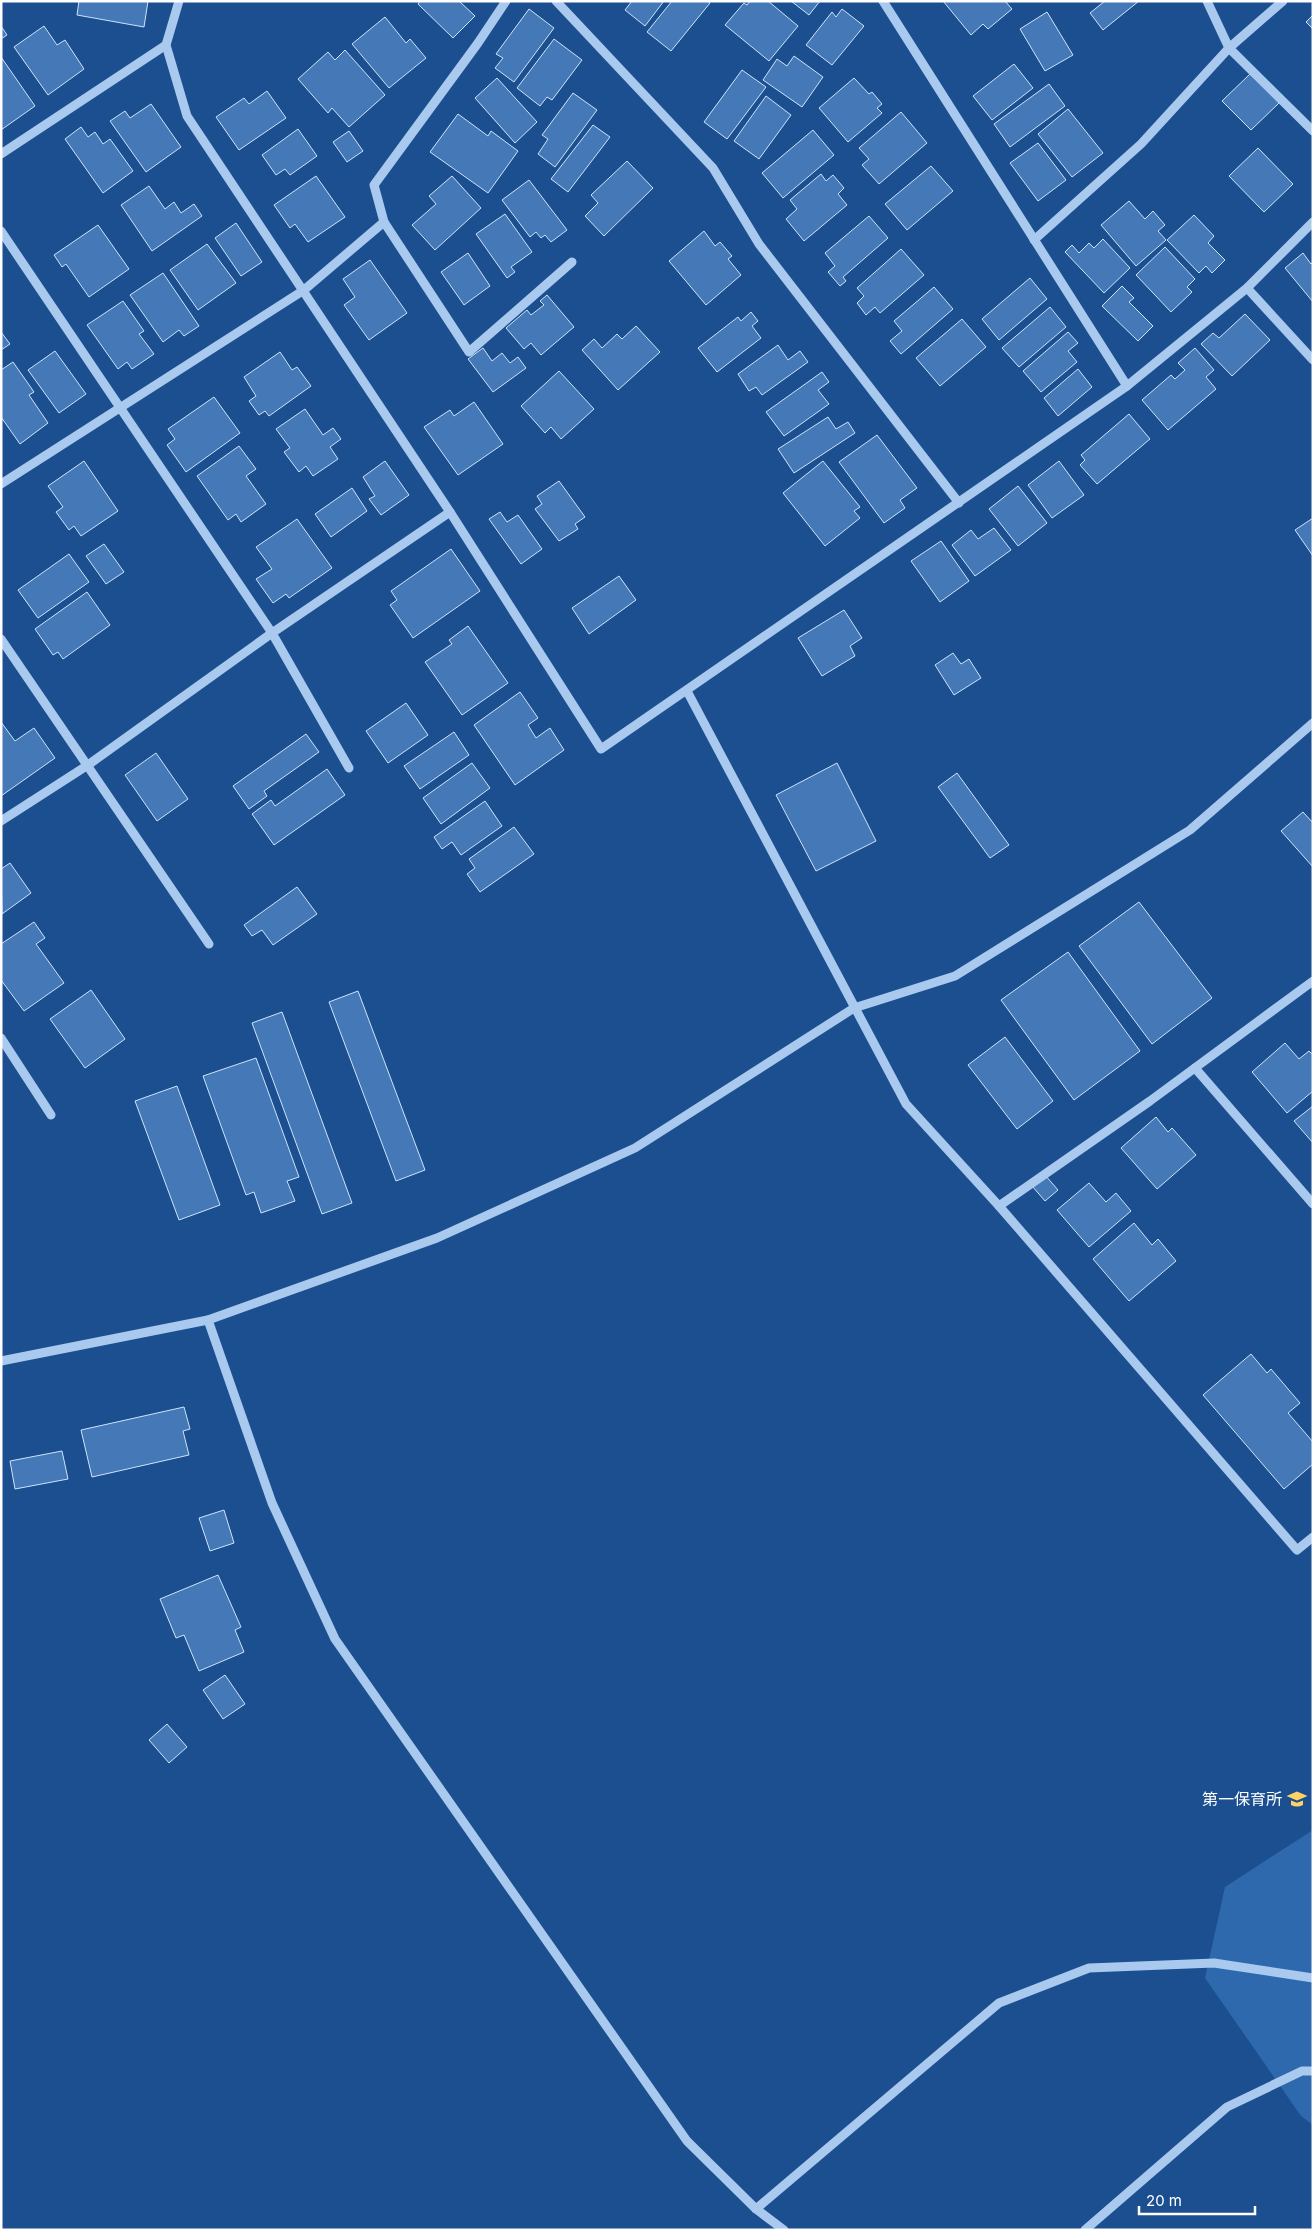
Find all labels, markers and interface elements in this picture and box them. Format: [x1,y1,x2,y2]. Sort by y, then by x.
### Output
school or university icon: 第一保育所 [1286,1788,1308,1810]
place label: 第一保育所 [1202,1789,1282,1809]
scale bar [1139,2184,1255,2216]
text: 20 m [1146,2191,1182,2210]

